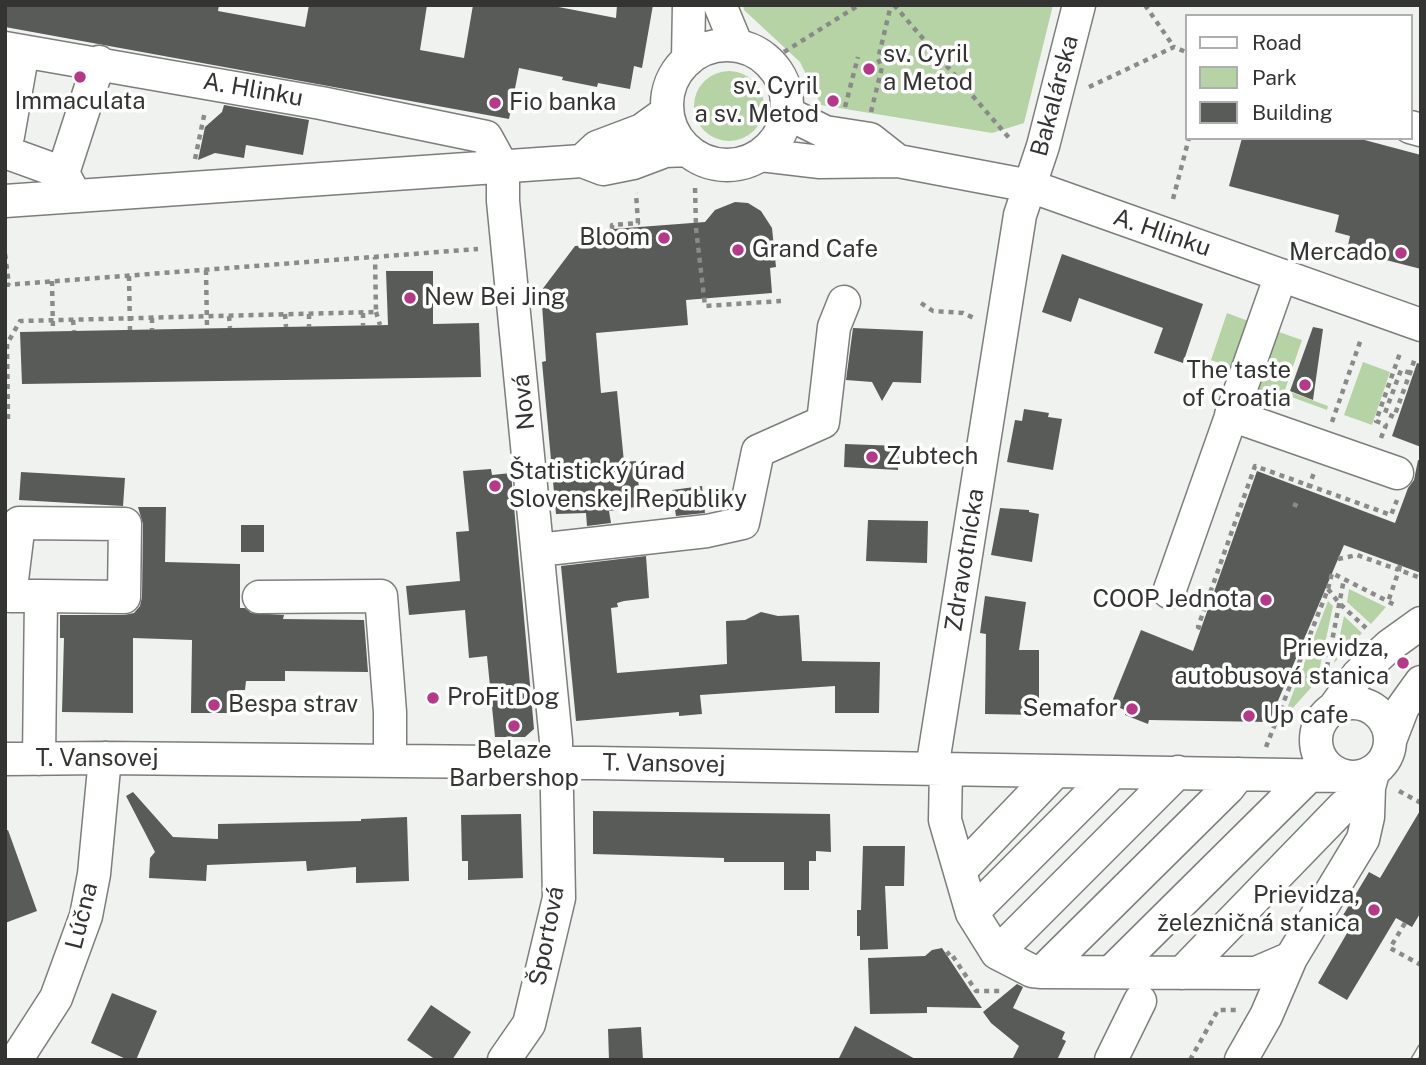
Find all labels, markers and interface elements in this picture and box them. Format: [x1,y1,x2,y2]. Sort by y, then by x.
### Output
legend [1184,14,1412,140]
text: Road [1252,30,1302,55]
street label: Bakalárska [1025,32,1085,160]
place label: sv. Cyril a Metod [883,41,973,97]
marker: sv. Cyril a Metod [861,61,877,77]
text: Park [1252,65,1297,90]
street label: A. Hlinku [201,67,305,113]
marker: Immaculata [72,69,88,85]
place label: sv. Cyril a sv. Metod [695,73,819,129]
place label: Immaculata [14,88,146,116]
place label: Fio banka [509,89,616,117]
marker: sv. Cyril a sv. Metod [825,93,841,109]
marker: Fio banka [487,95,503,111]
text: Building [1252,100,1333,125]
street label: A. Hlinku [1110,203,1214,263]
place label: Bloom [579,224,650,252]
marker: Bloom [656,230,672,246]
place label: Grand Cafe [752,236,878,264]
place label: Mercado [1289,239,1387,267]
marker: Grand Cafe [730,242,746,258]
marker: Mercado [1393,245,1409,261]
place label: New Bei Jing [424,284,566,312]
marker: New Bei Jing [402,290,418,306]
place label: The taste of Croatia [1182,357,1291,413]
street label: Nová [507,372,541,432]
marker: The taste of Croatia [1297,377,1313,393]
place label: Zubtech [886,443,978,471]
marker: Zubtech [864,449,880,465]
place label: Štatistický úrad Slovenskej Republiky [509,458,747,514]
marker: Štatistický úrad Slovenskej Republiky [487,478,503,494]
street label: Zdravotnícka [939,486,991,634]
place label: COOP Jednota [1092,586,1252,614]
marker: COOP Jednota [1258,592,1274,608]
place label: Prievidza, autobusová stanica [1174,635,1389,691]
marker: Prievidza, autobusová stanica [1395,655,1411,671]
place label: ProFitDog [447,684,559,712]
marker: ProFitDog [425,690,441,706]
place label: Bespa strav [228,691,358,719]
place label: Semafor [1022,695,1118,723]
marker: Bespa strav [206,697,222,713]
marker: Semafor [1124,701,1140,717]
place label: Up cafe [1263,702,1349,730]
marker: Up cafe [1241,708,1257,724]
marker: Belaze Barbershop [506,718,522,734]
place label: Belaze Barbershop [449,737,579,793]
street label: T. Vansovej [35,745,159,773]
street label: T. Vansovej [602,749,726,779]
street label: Lúčna [60,880,104,952]
place label: Prievidza, železničná stanica [1157,882,1360,938]
street label: Športová [523,884,571,988]
marker: Prievidza, železničná stanica [1366,902,1382,918]

